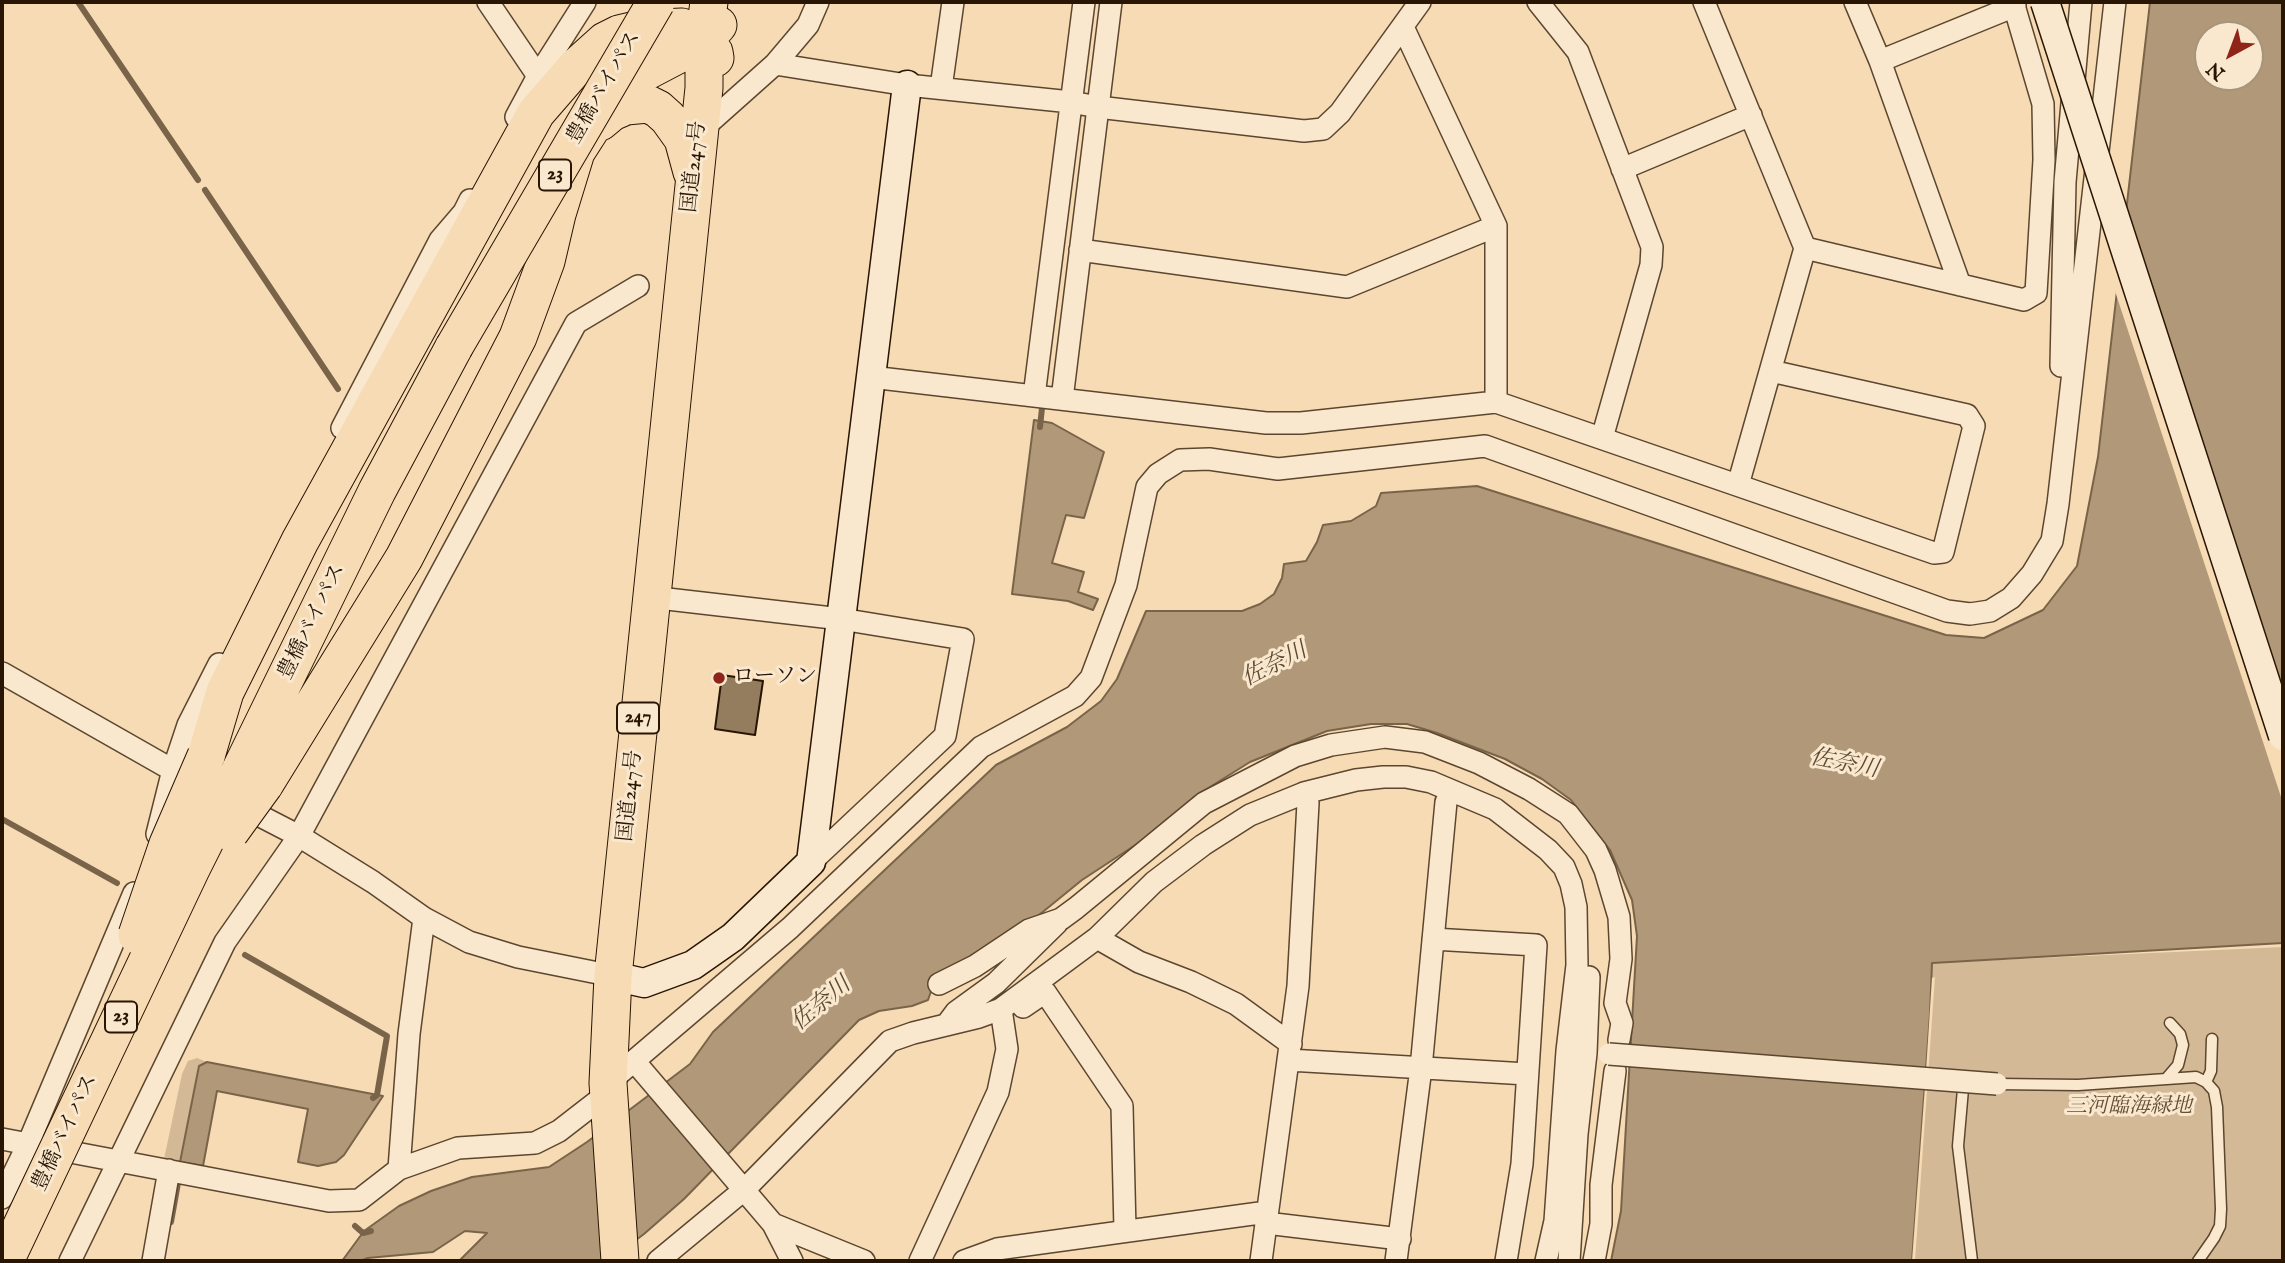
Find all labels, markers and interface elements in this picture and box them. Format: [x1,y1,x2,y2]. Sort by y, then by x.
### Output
north arrow [2194,21,2264,91]
street label: 豊橋バイパス [563,27,647,149]
text: N [2202,56,2231,85]
street label: 国道247号 [678,120,712,214]
road number: 23 [539,160,571,190]
street label: 豊橋バイパス [274,560,352,684]
water label: 佐奈川 [1238,638,1312,694]
place label: ローソン [733,665,817,691]
marker: ローソン [711,670,727,686]
road number: 247 [617,702,659,734]
water label: 佐奈川 [1808,745,1880,785]
street label: 国道247号 [614,749,648,843]
water label: 佐奈川 [787,972,857,1038]
road number: 23 [105,1001,137,1032]
street label: 豊橋バイパス [28,1071,104,1195]
park label: 三河臨海緑地 [2066,1095,2192,1121]

